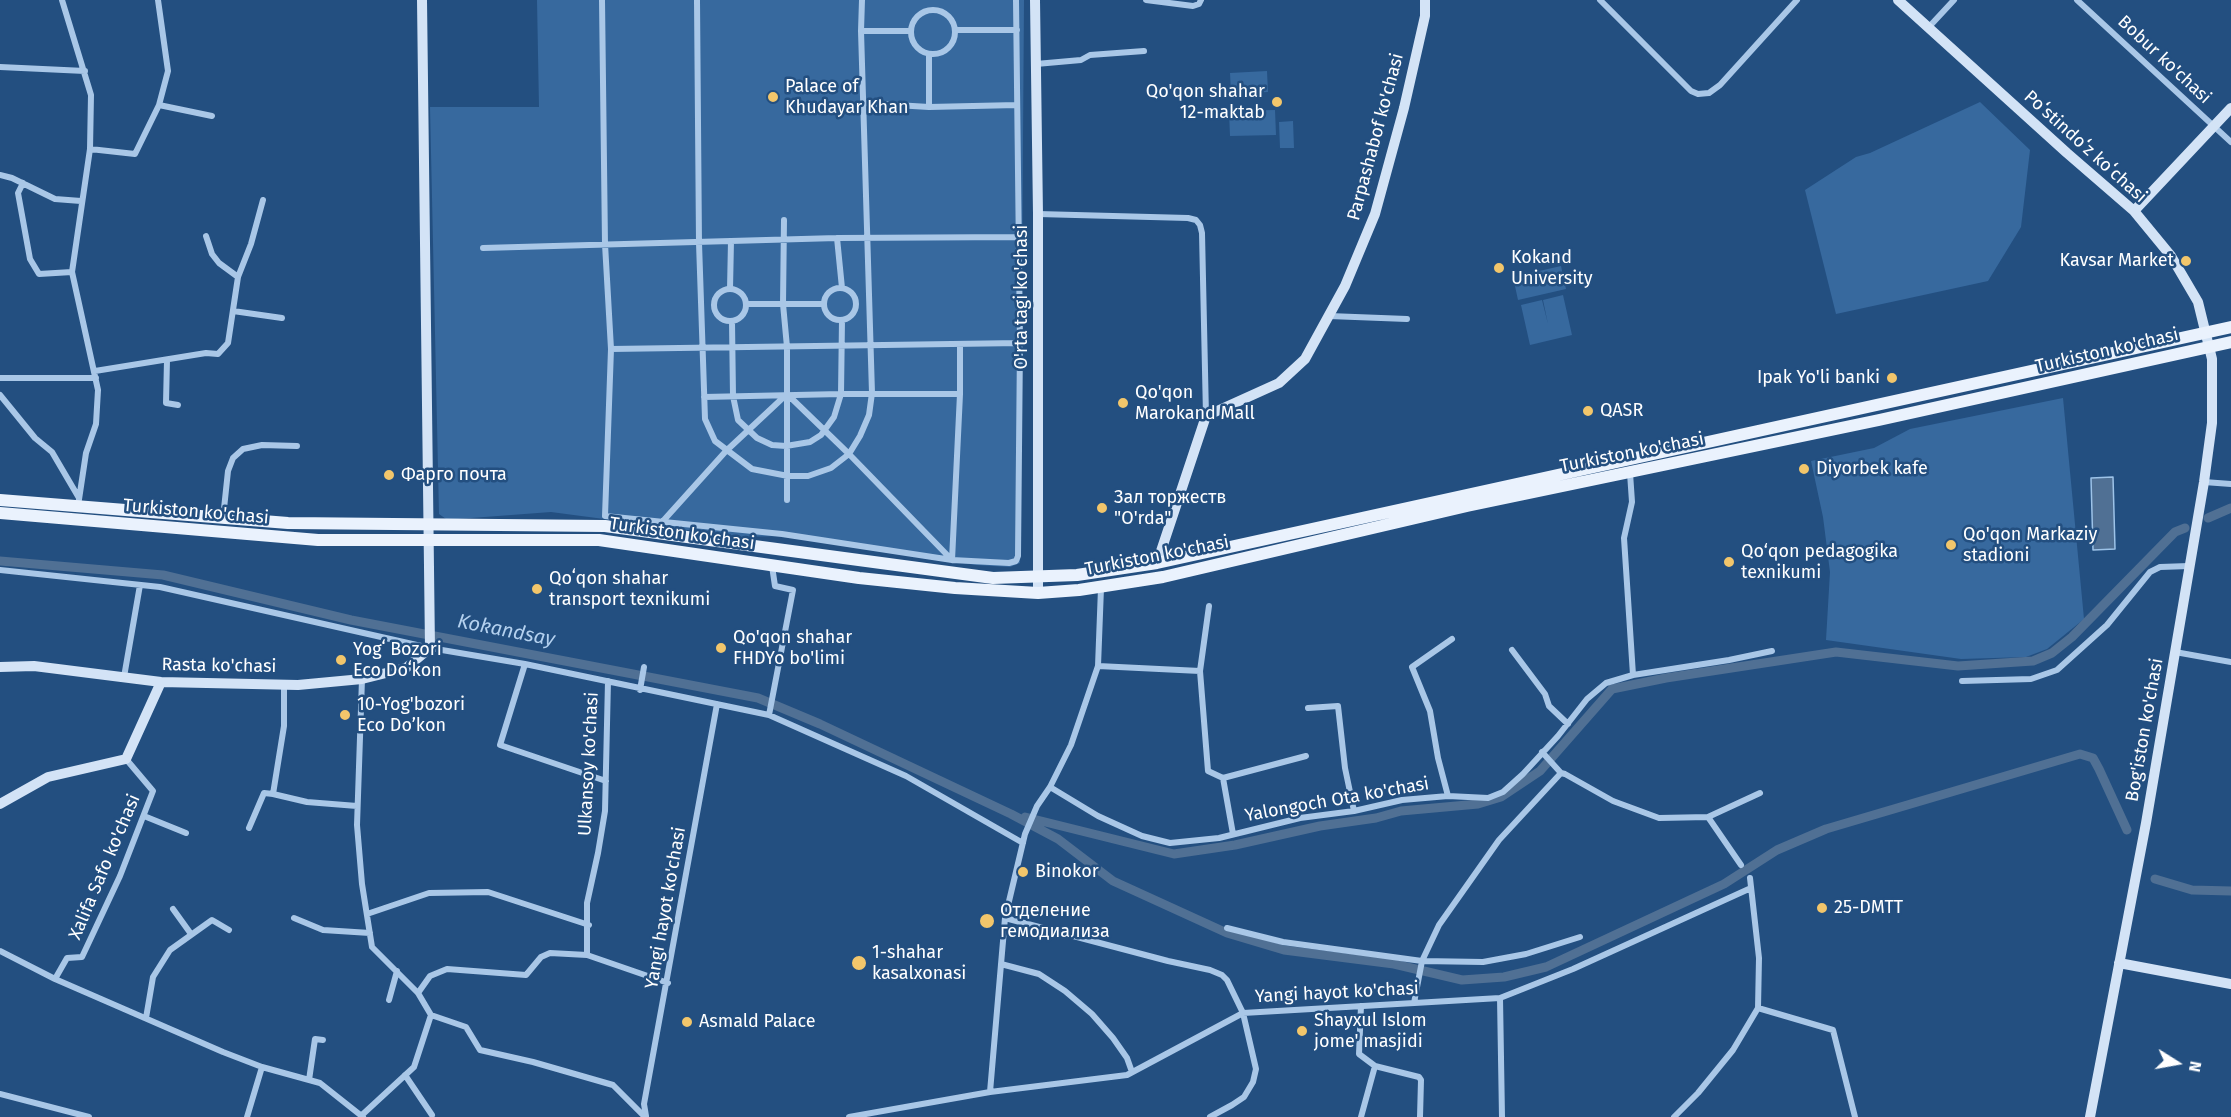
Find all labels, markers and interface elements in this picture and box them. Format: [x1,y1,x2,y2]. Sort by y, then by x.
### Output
street label: Bobur ko'chasi [2113,11,2215,109]
street label: Parpashabof ko'chasi [1343,51,1409,223]
place label: Palace of Khudayar Khan [785,76,908,118]
place label: Qo'qon shahar 12-maktab [1146,81,1265,124]
street label: Poʻstindoʻz koʻchasi [2019,86,2151,208]
marker: Palace of Khudayar Khan [766,90,780,104]
marker: Qo'qon shahar 12-maktab [1270,95,1284,109]
street label: O'rta tagi ko'chasi [1011,225,1033,369]
place label: Kokand University [1511,247,1593,290]
place label: Kavsar Market [2059,250,2174,272]
marker: Kavsar Market [2179,254,2193,268]
marker: Kokand University [1492,261,1506,275]
street label: Turkiston ko'chasi [2033,324,2181,378]
place label: Ipak Yo'li banki [1757,367,1880,389]
marker: Ipak Yo'li banki [1885,371,1899,385]
place label: Qo'qon Marokand Mall [1135,382,1255,424]
marker: Qo'qon Marokand Mall [1116,396,1130,410]
place label: QASR [1600,400,1643,422]
marker: QASR [1581,404,1595,418]
street label: Turkiston ko'chasi [1558,428,1706,478]
place label: Diyorbek kafe [1816,458,1928,480]
marker: Diyorbek kafe [1797,462,1811,476]
place label: Фарго почта [401,464,507,486]
marker: Фарго почта [382,468,396,482]
place label: Зал торжеств "O'rda" [1114,487,1226,530]
street label: Turkiston ko'chasi [122,495,270,529]
marker: Зал торжеств "O'rda" [1095,501,1109,515]
street label: Turkiston ko'chasi [608,513,756,555]
place label: Qo'qon Markaziy stadioni [1963,524,2097,566]
street label: Turkiston ko'chasi [1083,531,1231,581]
marker: Qo'qon Markaziy stadioni [1944,538,1958,552]
place label: Qo‘qon pedagogika texnikumi [1741,541,1898,584]
marker: Qo‘qon pedagogika texnikumi [1722,555,1736,569]
place label: Qoʻqon shahar transport texnikumi [549,568,710,610]
marker: Qoʻqon shahar transport texnikumi [530,582,544,596]
water label: Kokandsay [455,610,557,652]
place label: Qo'qon shahar FHDYo bo'limi [733,627,852,670]
place label: Yogʻ Bozori Eco Doʻkon [353,639,442,682]
marker: Qo'qon shahar FHDYo bo'limi [714,641,728,655]
marker: Yogʻ Bozori Eco Doʻkon [334,653,348,667]
street label: Rasta ko'chasi [161,654,277,678]
street label: Bog'iston ko'chasi [2122,656,2168,804]
street label: Ulkansoy ko'chasi [574,691,604,837]
place label: 10-Yog'bozori Eco Do’kon [357,694,465,736]
marker: 10-Yog'bozori Eco Do’kon [338,708,352,722]
street label: Yalongoch Ota ko'chasi [1243,773,1431,827]
street label: Xalifa Safo ko'chasi [65,791,145,943]
street label: Yangi hayot ko'chasi [641,825,691,991]
place label: Binokor [1035,861,1099,883]
marker: Binokor [1016,865,1030,879]
place label: 25-DMTT [1834,897,1903,919]
place label: Отделение гемодиализа [1000,900,1110,942]
marker: 25-DMTT [1815,901,1829,915]
marker: Отделение гемодиализа [978,912,996,930]
place label: 1-shahar kasalxonasi [872,942,966,984]
marker: 1-shahar kasalxonasi [850,954,868,972]
street label: Yangi hayot ko'chasi [1255,978,1419,1008]
place label: Shayxul Islom jome' masjidi [1314,1010,1427,1052]
place label: Asmald Palace [699,1011,816,1033]
marker: Asmald Palace [680,1015,694,1029]
marker: Shayxul Islom jome' masjidi [1295,1024,1309,1038]
north arrow [2147,1033,2207,1093]
text: N [2185,1060,2205,1074]

